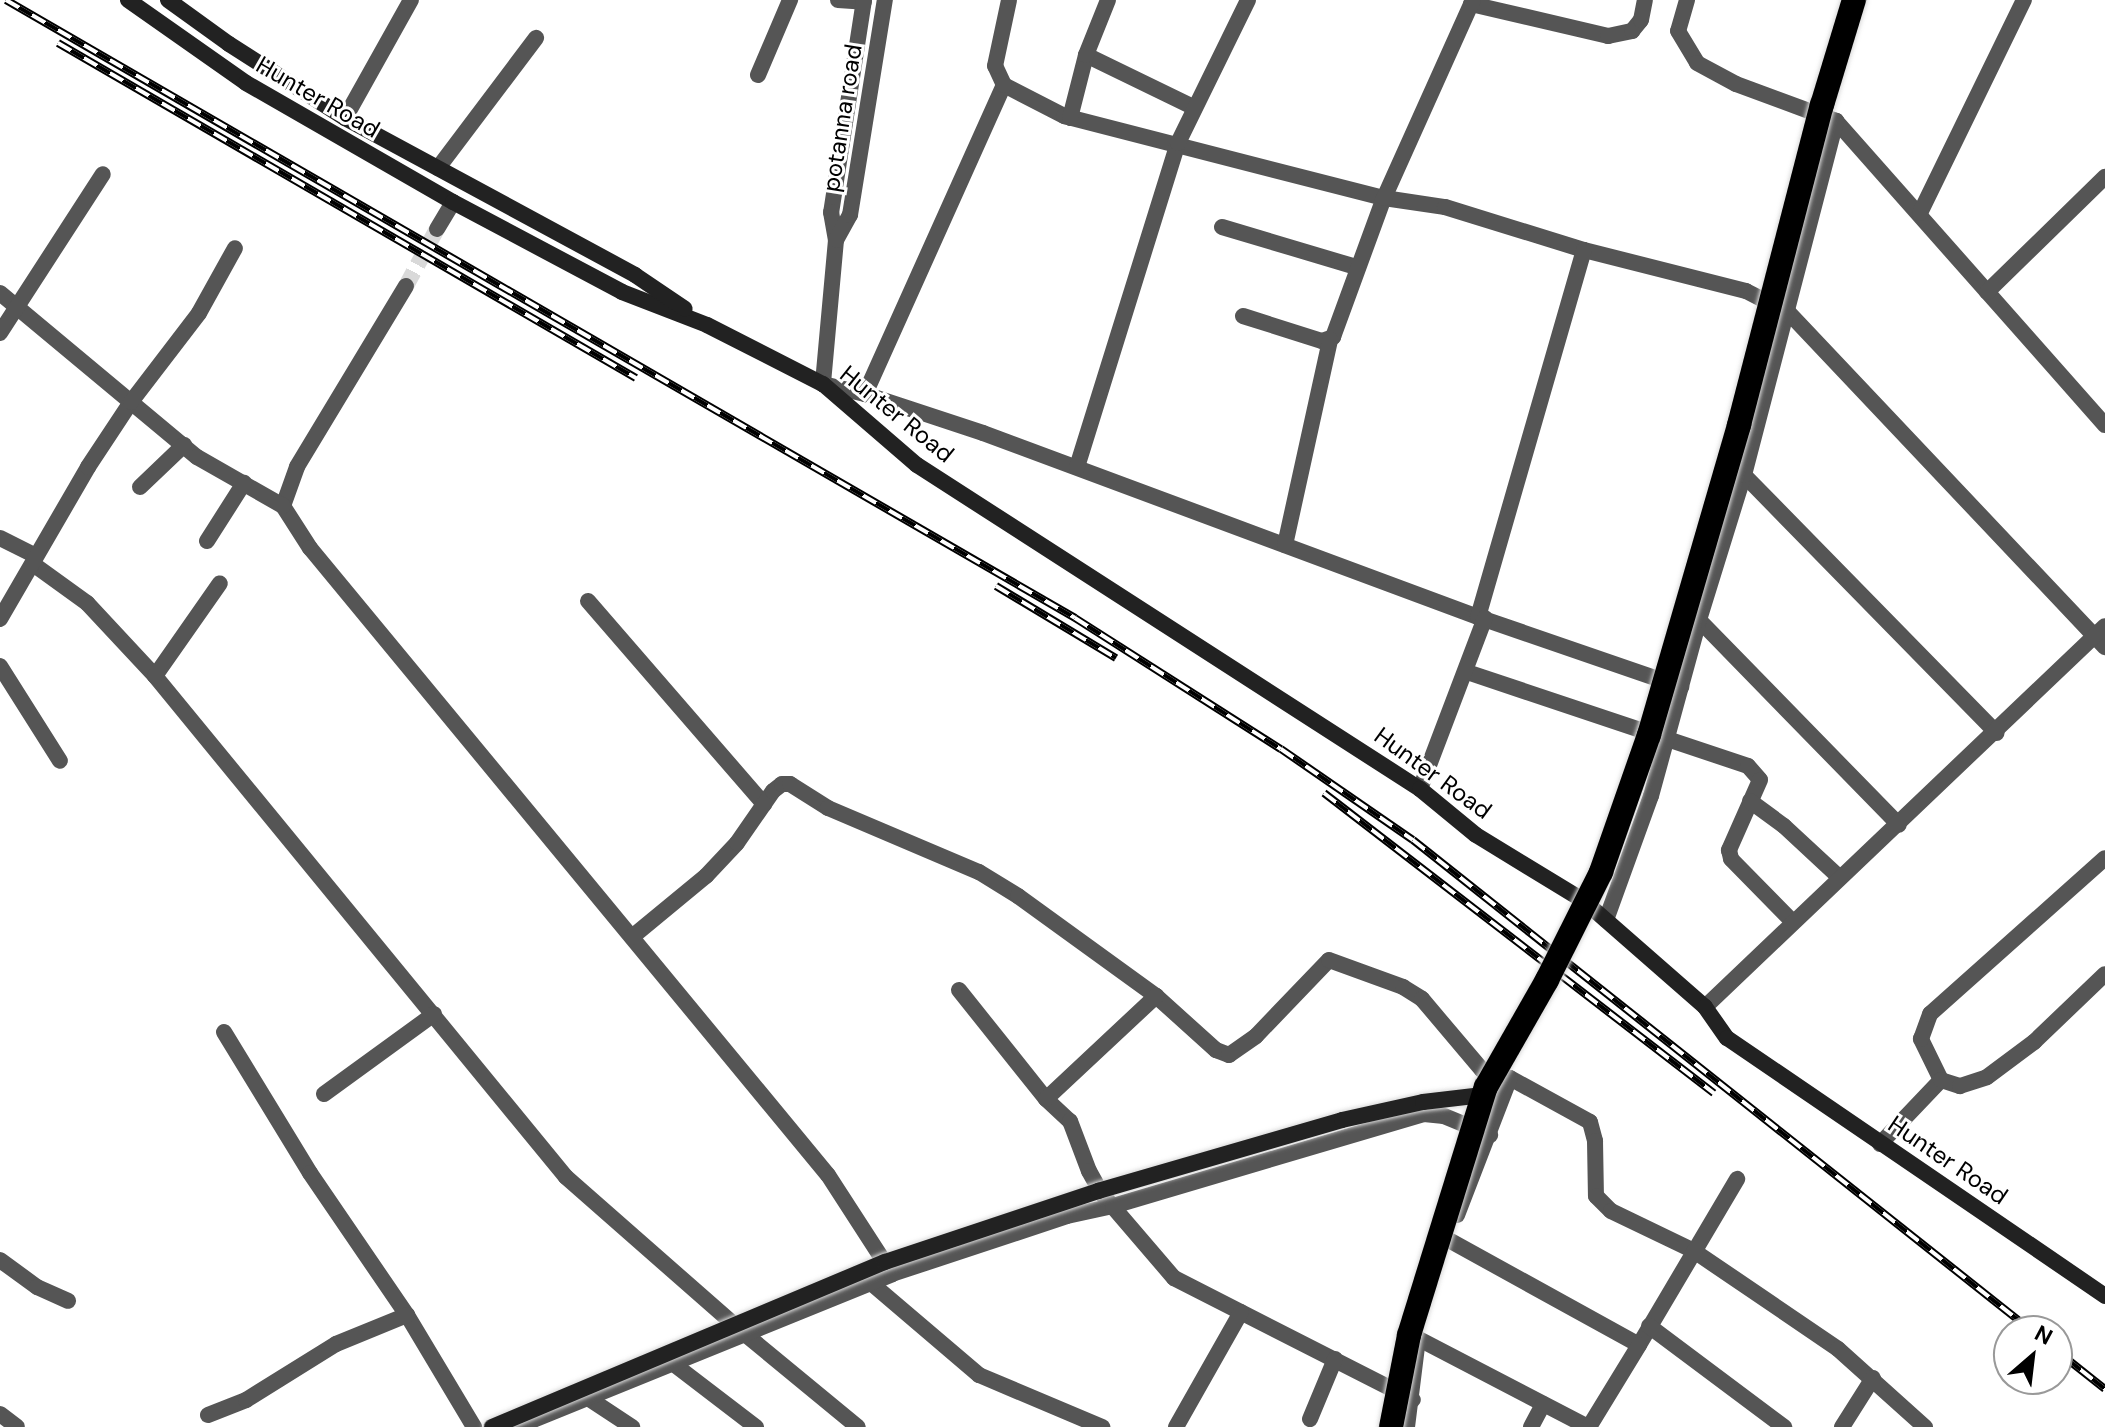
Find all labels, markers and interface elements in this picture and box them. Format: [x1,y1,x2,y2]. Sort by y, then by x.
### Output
street label: potanna road [816,42,868,194]
street label: Hunter Road [251,50,385,144]
street label: Hunter Road [834,359,960,469]
street label: Hunter Road [1369,721,1497,825]
street label: Hunter Road [1883,1110,2013,1210]
north arrow [1993,1315,2073,1395]
text: N [2030,1319,2057,1352]

